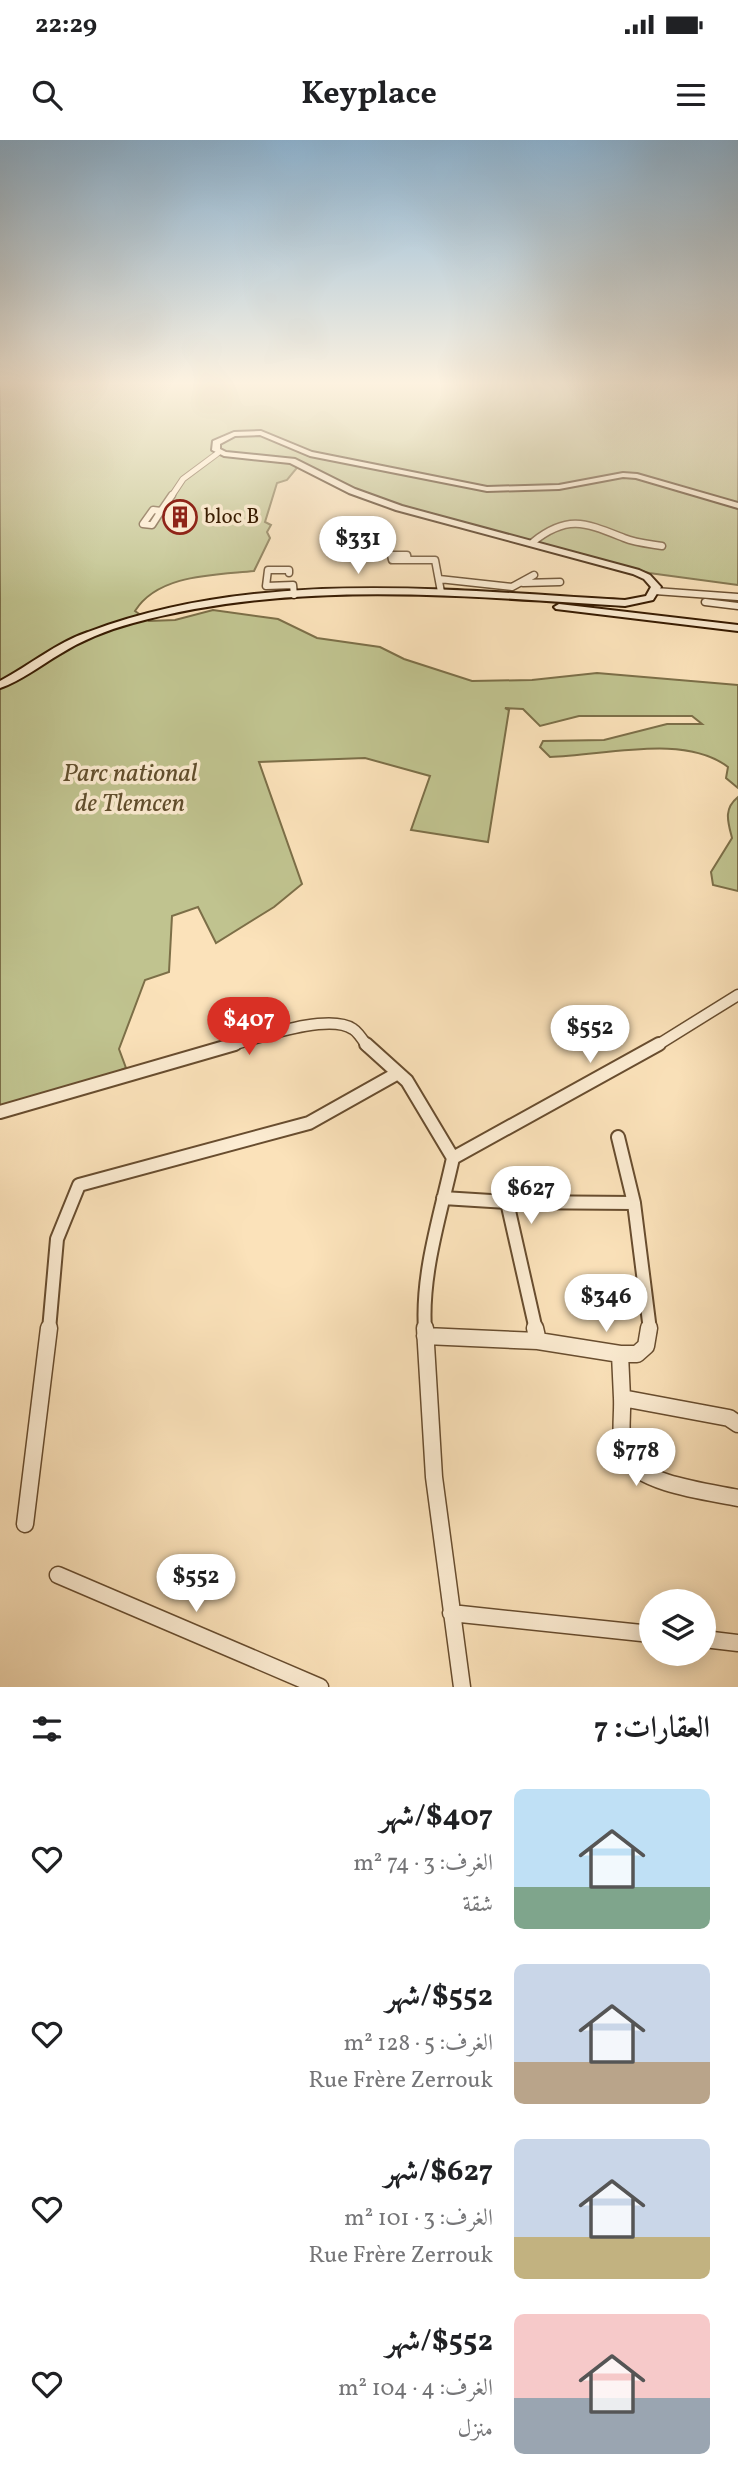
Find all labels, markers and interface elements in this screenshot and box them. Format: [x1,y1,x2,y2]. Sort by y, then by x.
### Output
text: 22:29 [35,7,97,43]
text: Keyplace [301,73,437,117]
icon: search [28,76,66,114]
icon: menu [672,76,710,114]
building icon: bloc B [161,498,199,536]
place label: bloc B [204,503,259,532]
pin: $331 [317,516,399,576]
text: $331 [335,523,381,555]
park label: Parc national de Tlemcen [63,756,198,822]
pin: $407 [208,998,290,1057]
text: $407 [223,1004,275,1036]
pin: $552 [549,1006,631,1065]
text: $552 [567,1012,613,1044]
pin: $627 [490,1166,572,1226]
text: $627 [507,1173,555,1205]
pin: $346 [565,1274,647,1334]
text: $346 [580,1281,632,1313]
pin: $778 [595,1428,677,1488]
text: $778 [612,1435,660,1467]
pin: $552 [155,1554,237,1614]
text: $552 [173,1561,219,1593]
map controls [639,1589,716,1666]
button: layers [639,1589,716,1666]
text: العقارات: 7 [594,1708,710,1750]
icon: filters [28,1710,66,1748]
text: $407/شهر [380,1796,493,1838]
icon: home [570,1817,654,1901]
icon: heart [28,1840,66,1878]
text: الغرف: 3 · 74 m² [353,1848,493,1880]
text: شقة [463,1889,493,1921]
text: $552/شهر [386,1976,493,2018]
icon: home [570,1992,654,2076]
icon: heart [28,2015,66,2053]
text: الغرف: 5 · 128 m² [344,2028,493,2060]
text: Rue Frère Zerrouk [308,2065,493,2097]
text: $627/شهر [384,2151,493,2193]
icon: home [570,2167,654,2251]
icon: heart [28,2190,66,2228]
text: الغرف: 3 · 101 m² [344,2203,493,2235]
text: Rue Frère Zerrouk [308,2240,493,2272]
text: $552/شهر [386,2321,493,2363]
icon: home [570,2342,654,2426]
icon: heart [28,2365,66,2403]
text: الغرف: 4 · 104 m² [338,2373,493,2405]
text: منزل [458,2414,493,2446]

